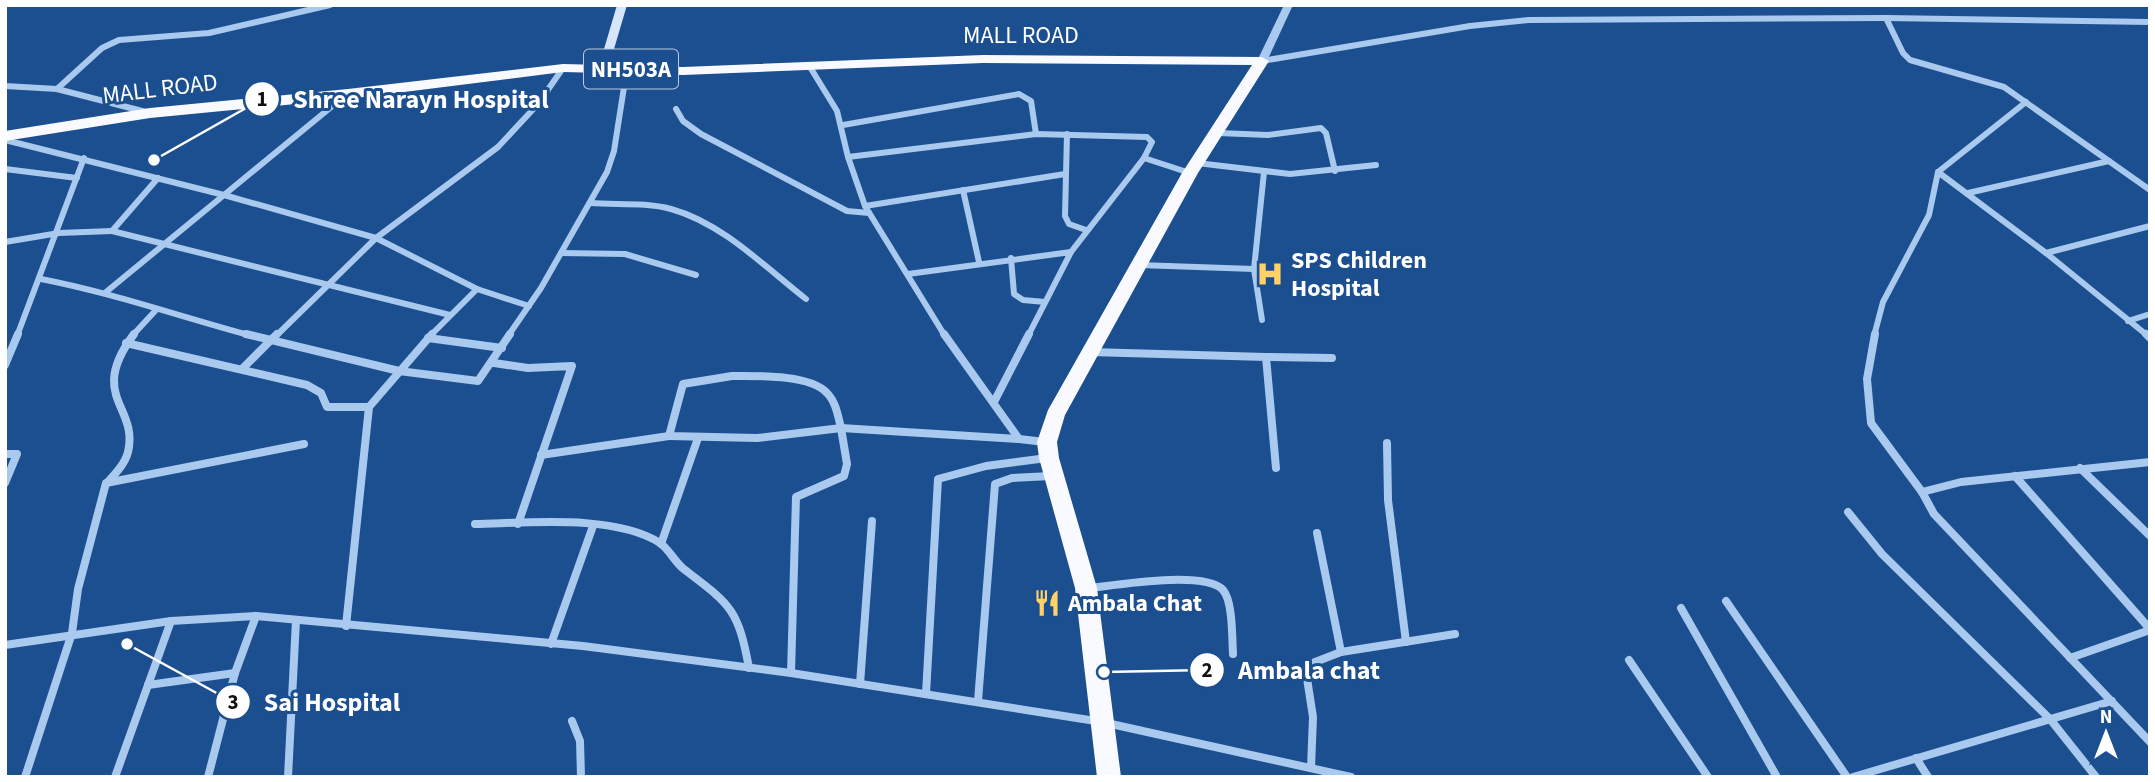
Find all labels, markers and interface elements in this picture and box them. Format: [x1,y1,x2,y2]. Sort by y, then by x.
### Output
street label: MALL ROAD [963,18,1079,53]
road number: NH503A [584,50,678,88]
street label: MALL ROAD [100,65,220,113]
callout: Shree Narayn Hospital [244,75,563,122]
text: Shree Narayn Hospital [293,81,549,118]
text: 1 [256,84,268,114]
place label: SPS Children Hospital [1291,243,1427,306]
hospital icon: SPS Children Hospital [1255,259,1285,289]
place label: Ambala Chat [1067,586,1202,621]
restaurant icon: Ambala Chat [1032,588,1062,618]
callout: Ambala chat [1189,647,1394,694]
text: Ambala chat [1237,652,1380,689]
text: 2 [1201,655,1213,685]
callout: Sai Hospital [215,678,415,725]
text: Sai Hospital [264,684,401,721]
text: 3 [227,687,239,717]
north arrow [2071,698,2141,768]
text: N [2100,704,2112,731]

